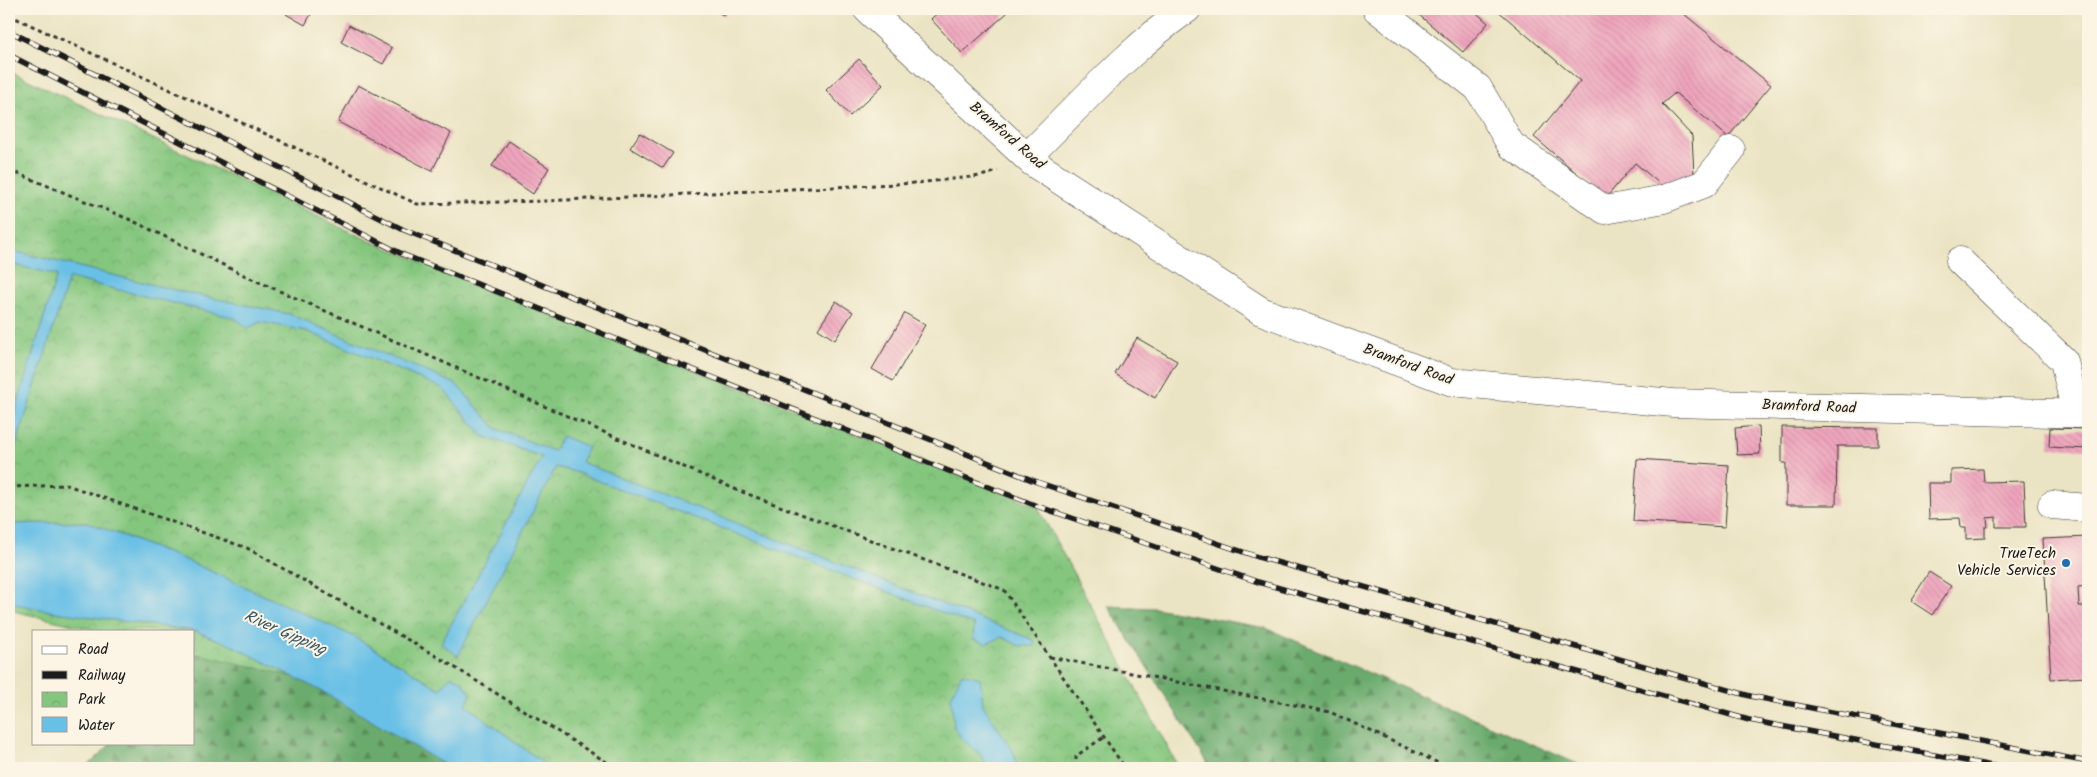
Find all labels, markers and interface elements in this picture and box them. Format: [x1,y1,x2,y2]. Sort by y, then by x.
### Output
street label: Bramford Road [963,96,1051,176]
street label: Bramford Road [1360,338,1457,393]
street label: Bramford Road [1761,393,1857,421]
place label: TrueTech Vehicle Services [1957,542,2057,583]
marker: TrueTech Vehicle Services [2060,557,2072,569]
water label: River Gipping [240,604,331,663]
legend [32,630,195,744]
text: Road [78,638,109,662]
text: Railway [78,664,126,688]
text: Park [78,688,106,712]
text: Water [78,714,115,738]

